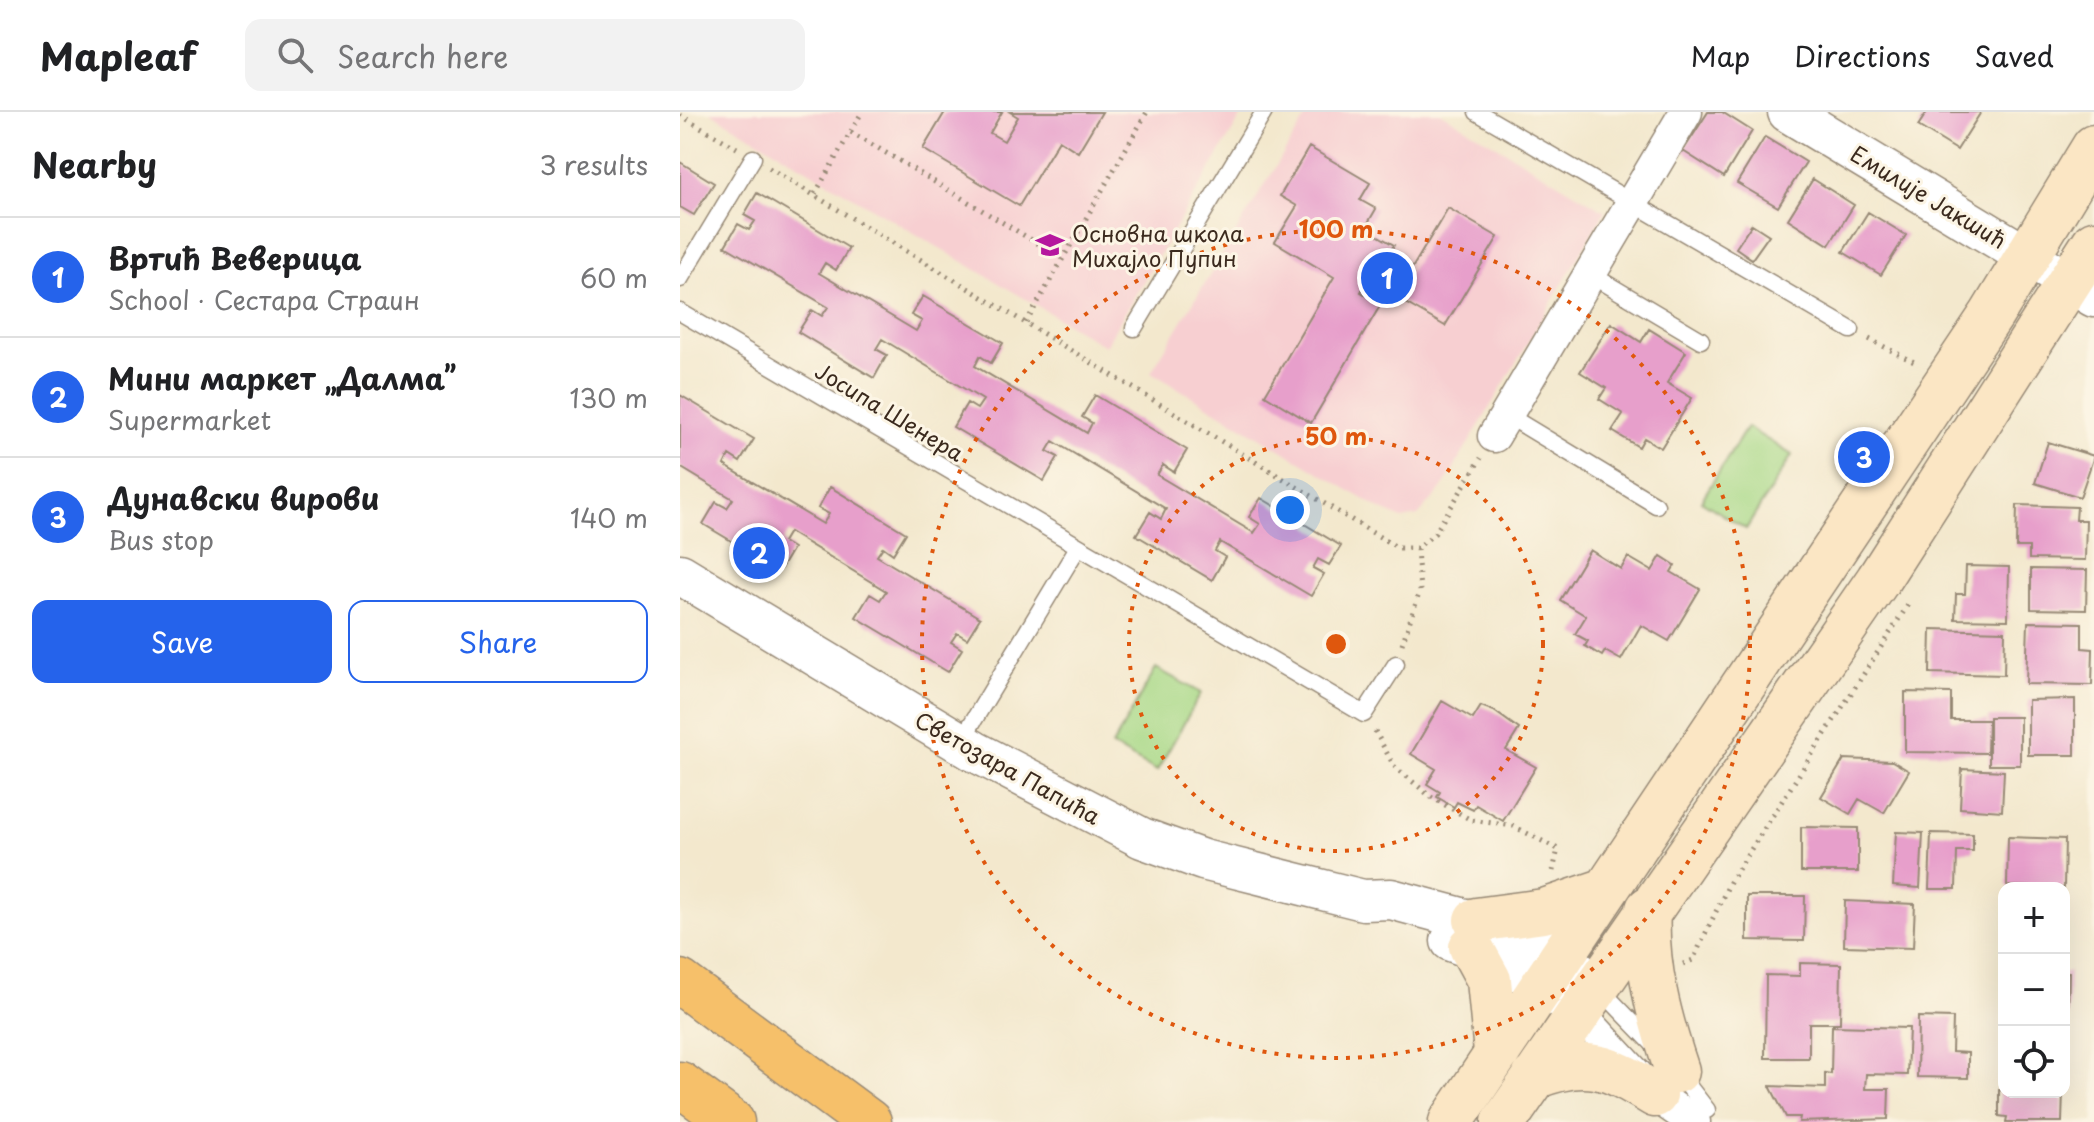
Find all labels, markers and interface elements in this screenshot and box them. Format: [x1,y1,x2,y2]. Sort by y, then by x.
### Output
search box [245,19,805,91]
text: Mapleaf [40,27,197,84]
icon: search [273,33,317,77]
text: Search here [337,33,508,78]
text: Map [1691,34,1750,77]
text: Directions [1794,34,1931,77]
text: Saved [1975,34,2054,77]
street label: Емилије Јакшић [1845,137,2013,255]
text: Nearby [32,138,157,190]
text: 3 results [540,145,648,184]
text: 100 m [1299,210,1373,246]
place label: Основна школа Михајло Пупин [1072,216,1244,274]
school or university icon: Основна школа Михајло Пупин [1035,230,1065,260]
text: Вртић Веверица [108,235,362,280]
pin: 1 [1361,248,1413,308]
text: 1 [52,258,64,297]
text: 60 m [580,258,648,297]
text: School · Сестара Страин [108,280,420,319]
street label: Јосипа Шенера [809,354,971,469]
text: Мини маркет „Далма” [108,355,456,400]
text: 2 [49,378,67,417]
text: 130 m [569,378,648,417]
text: Supermarket [108,400,271,439]
text: 50 m [1305,417,1367,453]
pin: 3 [1838,427,1890,487]
text: Дунавски вирови [108,475,380,520]
your location [1270,490,1310,530]
text: 3 [49,498,67,537]
text: 140 m [570,498,648,537]
text: Bus stop [108,520,214,559]
pin: 2 [733,523,785,583]
button: Save [32,600,332,683]
button: Share [348,600,648,683]
centre of rings [1322,630,1350,658]
street label: Светозара Папића [909,702,1107,832]
map controls [1998,882,2070,1098]
button: + [1998,882,2070,954]
button: − [1998,954,2070,1026]
button: locate [1998,1026,2070,1098]

